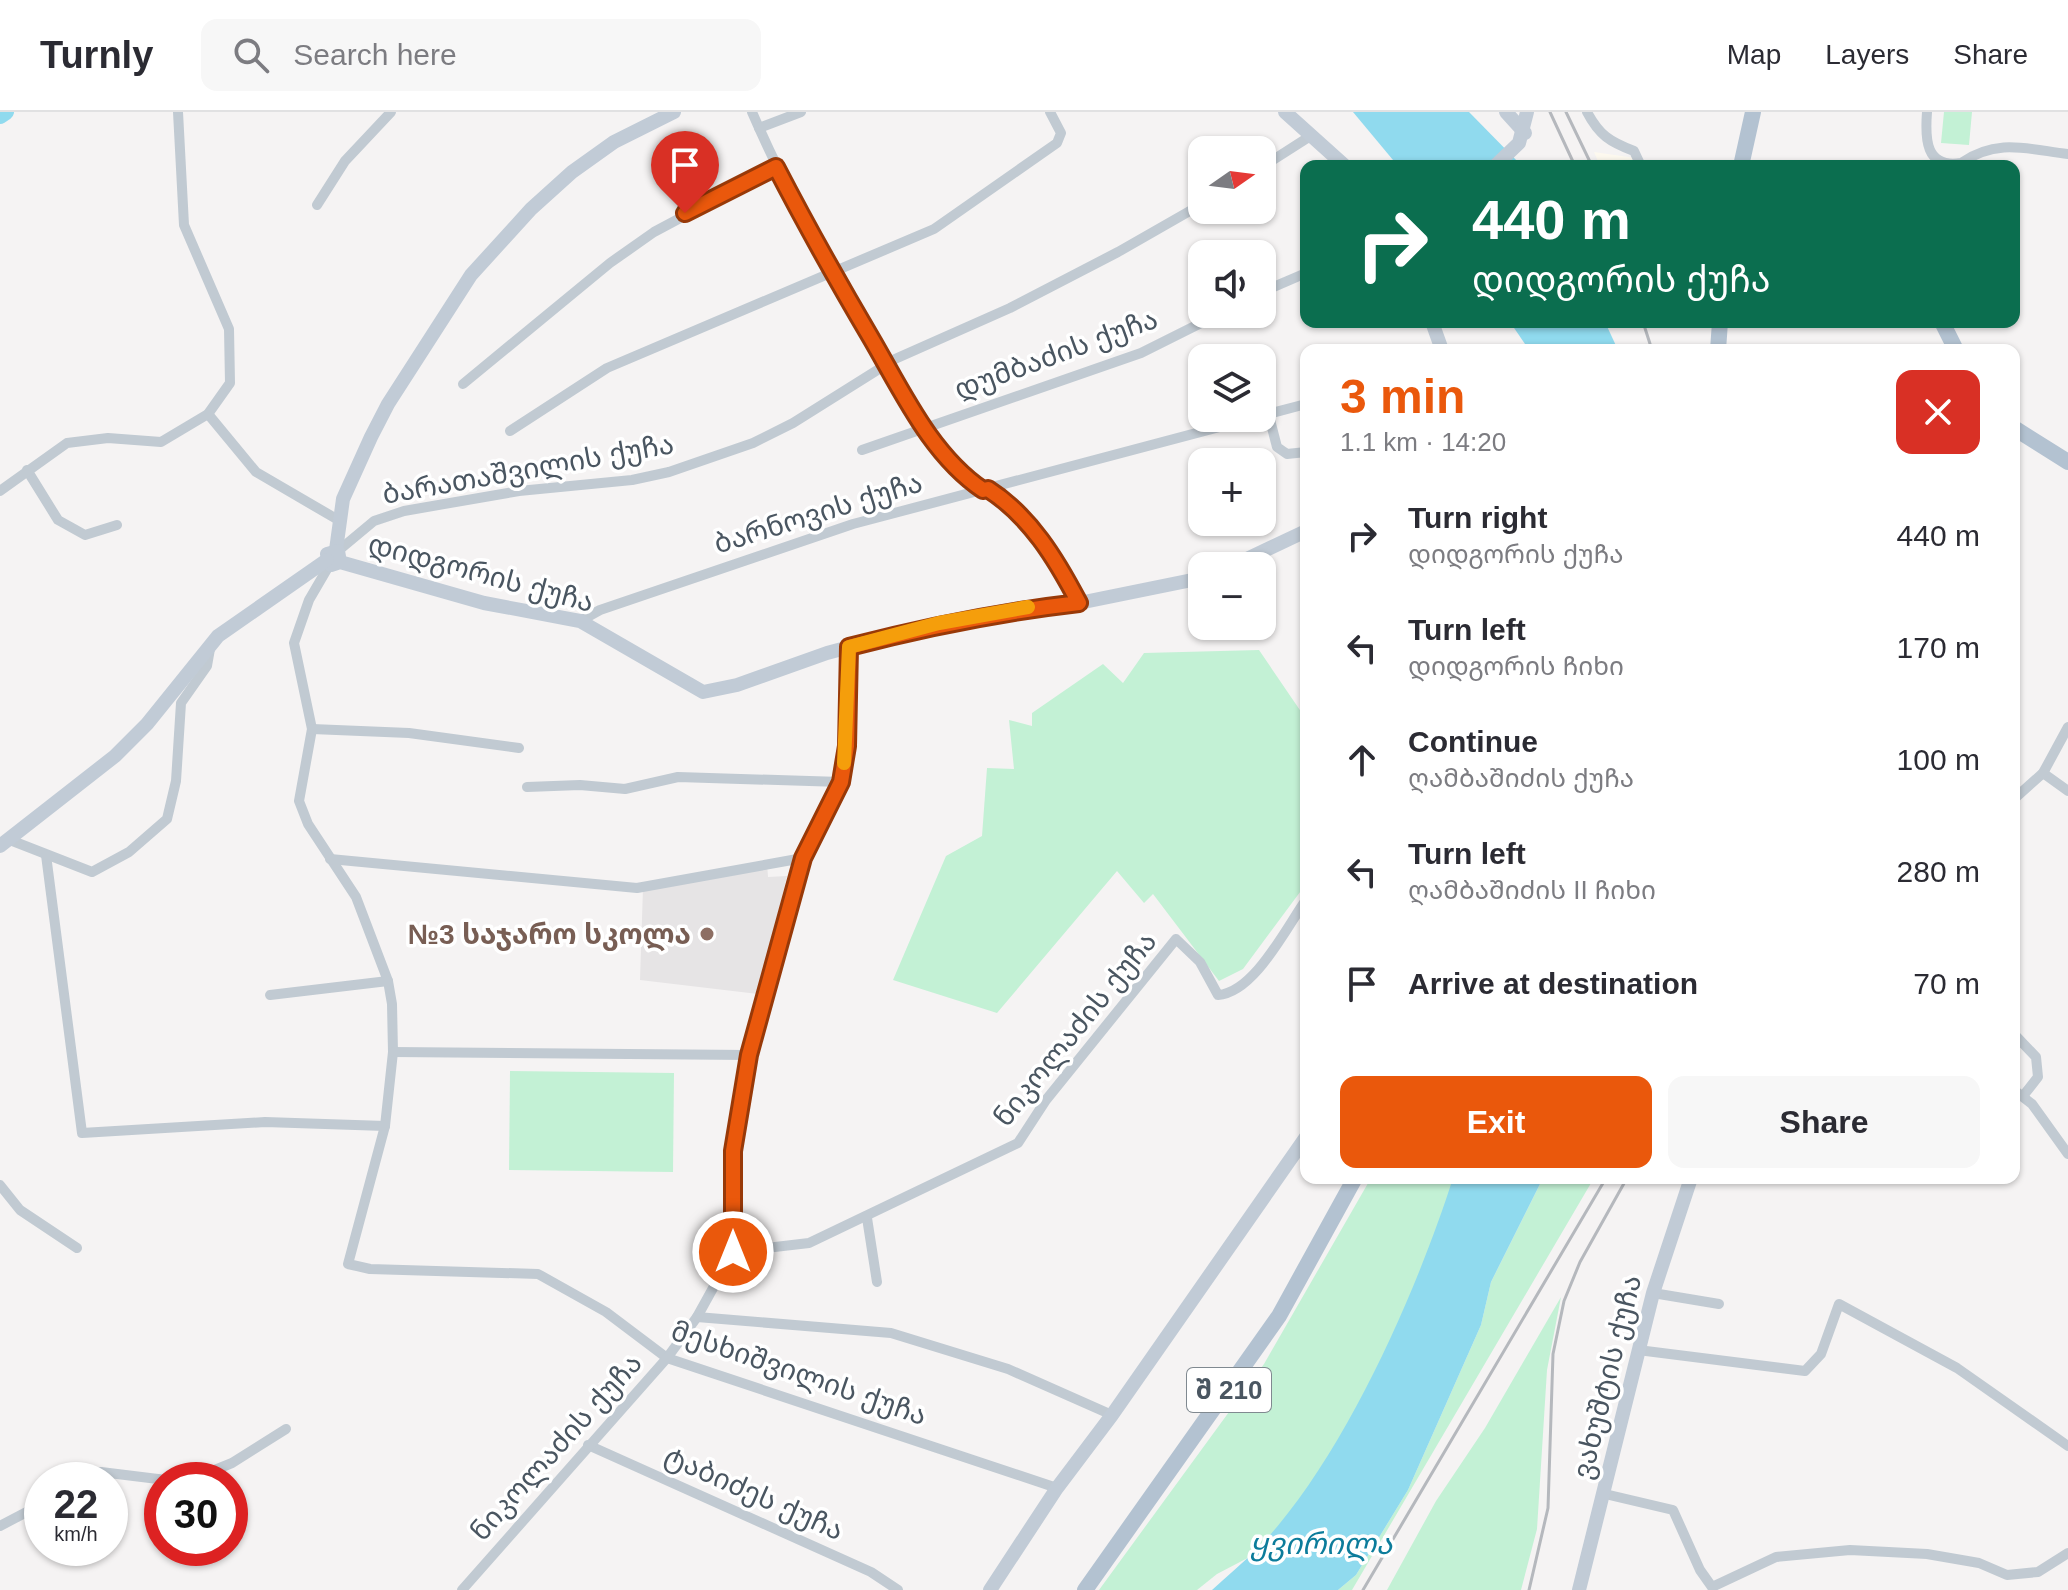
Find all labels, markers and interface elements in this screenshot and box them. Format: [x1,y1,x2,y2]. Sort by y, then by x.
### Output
search box [201,19,761,91]
icon: search [229,33,273,77]
text: Turnly [40,34,153,76]
text: Search here [293,38,457,71]
text: Map [1727,39,1781,70]
text: Layers [1825,39,1909,70]
text: Share [1953,39,2028,70]
pin [651,131,719,213]
north arrow [1188,136,1276,224]
map controls [1188,136,1276,640]
icon: arrive [663,143,707,187]
text: 440 m [1472,188,1631,251]
icon: right [1340,192,1444,296]
button: sound [1188,240,1276,328]
text: დიდგორის ქუჩა [1472,259,1770,300]
street label: დუმბაძის ქუჩა [950,303,1162,406]
button: layers [1188,344,1276,432]
text: 3 min [1340,370,1465,423]
button: close [1896,370,1980,454]
text: 1.1 km · 14:20 [1340,427,1506,457]
street label: ბარათაშვილის ქუჩა [380,428,676,511]
button: + [1188,448,1276,536]
street label: ბარნოვის ქუჩა [710,467,926,560]
text: Turn right [1408,501,1547,534]
icon: right [1340,514,1384,558]
text: 440 m [1897,519,1980,552]
street label: დიდგორის ქუჩა [365,528,597,619]
text: დიდგორის ქუჩა [1408,539,1624,569]
button: − [1188,552,1276,640]
text: Turn left [1408,613,1526,646]
icon: left [1340,626,1384,670]
text: 170 m [1897,631,1980,664]
text: დიდგორის ჩიხი [1408,651,1624,681]
text: Continue [1408,725,1538,758]
icon: ahead [1340,738,1384,782]
text: 100 m [1897,743,1980,776]
text: ღამბაშიძის ქუჩა [1408,763,1634,793]
text: Turn left [1408,837,1526,870]
icon: left [1340,850,1384,894]
text: 280 m [1897,855,1980,888]
text: ღამბაშიძის II ჩიხი [1408,875,1656,905]
place label: №3 საჯარო სკოლა [408,919,691,952]
marker: №3 საჯარო სკოლა [698,925,716,943]
street label: ნიკოლაძის ქუჩა [987,926,1163,1133]
icon: arrive [1340,962,1384,1006]
text: Arrive at destination [1408,967,1698,1000]
text: 70 m [1913,967,1980,1000]
button: Exit [1340,1076,1652,1168]
button: Share [1668,1076,1980,1168]
position arrow [691,1210,775,1294]
street label: ვახუშტის ქუჩა [1567,1272,1648,1482]
street label: მესხიშვილის ქუჩა [667,1315,931,1432]
street label: ნიკოლაძის ქუჩა [464,1347,649,1547]
road number: შ 210 [1187,1368,1271,1412]
street label: ტაბიძეს ქუჩა [659,1440,848,1547]
speed limit sign: 30 [144,1462,248,1566]
text: 22 [54,1482,98,1526]
text: km/h [54,1523,98,1545]
water label: ყვირილა [1250,1527,1393,1562]

